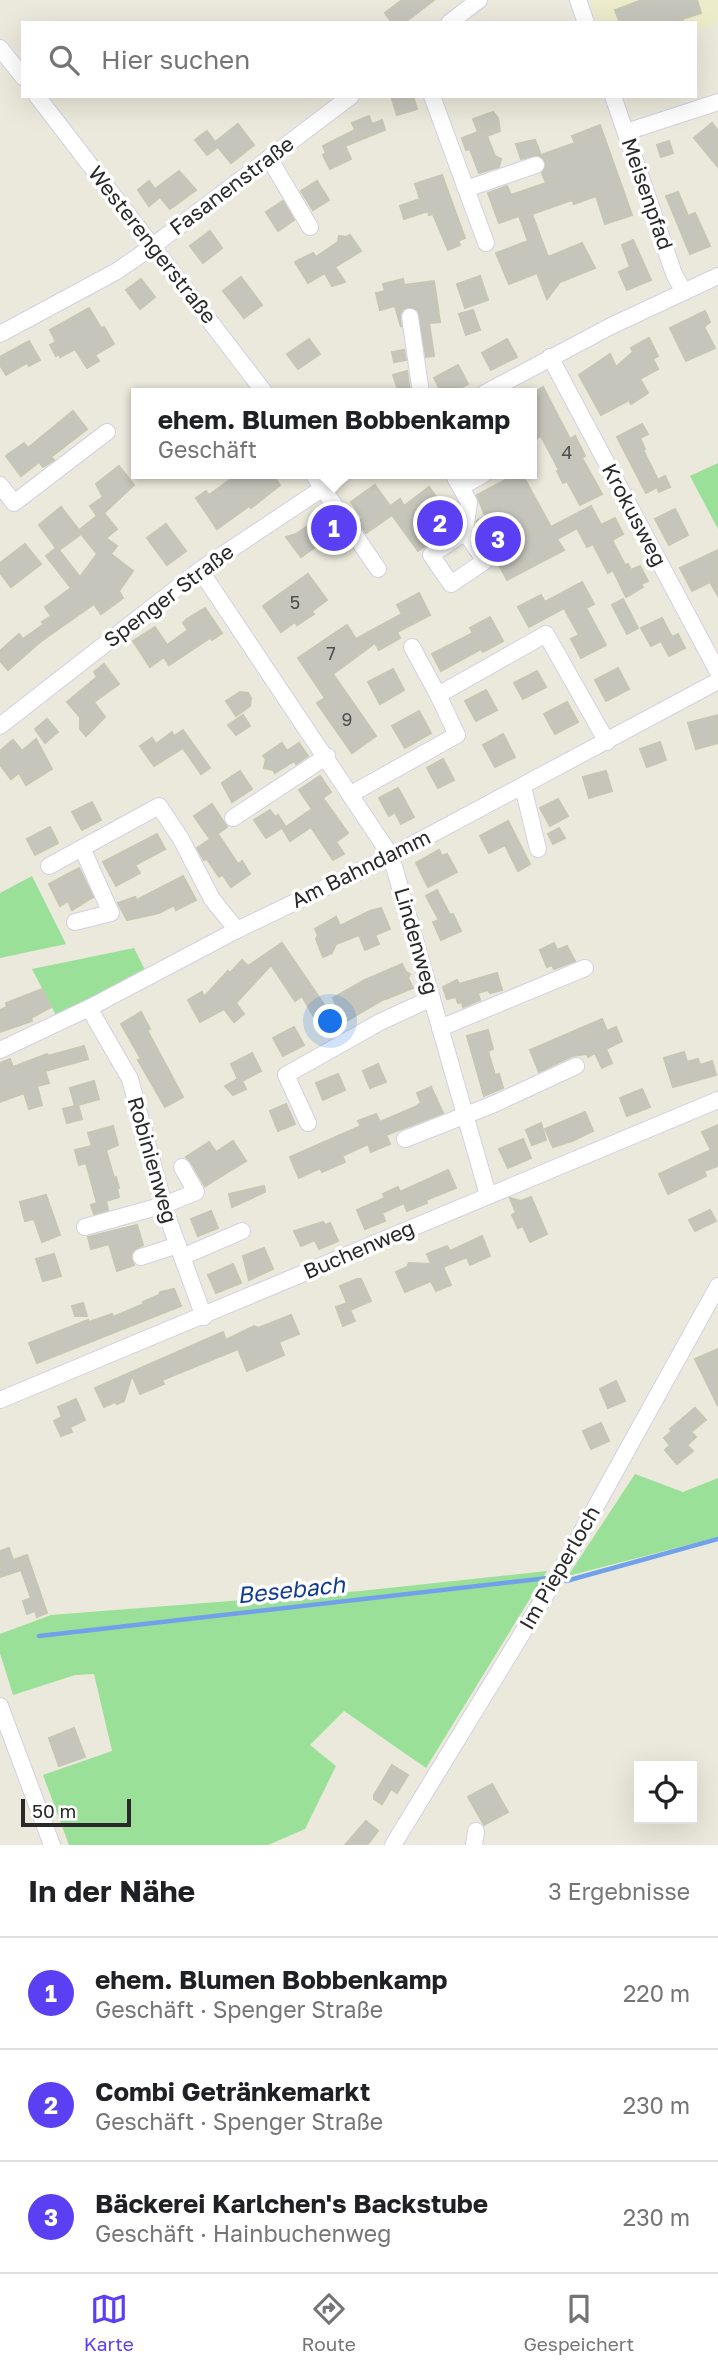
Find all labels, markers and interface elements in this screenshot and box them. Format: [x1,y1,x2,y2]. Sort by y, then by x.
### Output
search box [21,21,697,98]
icon: search [45,41,83,79]
text: Hier suchen [101,44,250,75]
street label: Fasanenstraße [164,130,299,240]
street label: Meisenpfad [617,134,679,253]
street label: Westerengerstraße [83,160,223,329]
popup [131,388,537,479]
text: ehem. Blumen Bobbenkamp [158,404,510,435]
text: Geschäft [158,435,257,463]
house number: 4 [562,441,573,463]
street label: Krokusweg [597,459,673,570]
pin: 2 [417,497,463,549]
pin: 1 [311,502,357,554]
pin: 3 [475,513,521,565]
street label: Spenger Straße [98,538,238,652]
house number: 5 [290,591,300,613]
house number: 7 [326,642,336,664]
house number: 9 [342,708,352,730]
street label: Am Bahndamm [287,823,434,913]
street label: Lindenweg [389,884,445,997]
your location [313,1004,347,1038]
street label: Robinienweg [122,1093,183,1226]
street label: Buchenweg [299,1214,418,1284]
street label: Im Pieperloch [513,1501,605,1634]
water label: Besebach [236,1569,347,1609]
map controls [634,1761,697,1824]
button: locate [634,1761,697,1824]
scale bar [21,1796,131,1828]
text: 50 m [32,1799,76,1822]
text: In der Nähe [28,1873,195,1909]
text: 3 Ergebnisse [548,1877,690,1905]
text: ehem. Blumen Bobbenkamp [95,1964,447,1995]
text: 1 [45,1979,57,2007]
text: 220 m [623,1979,690,2007]
text: Geschäft · Spenger Straße [95,1995,383,2023]
text: Combi Getränkemarkt [95,2076,370,2107]
text: 2 [44,2091,58,2119]
text: 230 m [623,2091,690,2119]
text: Geschäft · Spenger Straße [95,2107,383,2135]
text: Bäckerei Karlchen's Backstube [95,2188,488,2219]
text: 3 [44,2203,58,2231]
text: 230 m [623,2203,690,2231]
text: Geschäft · Hainbuchenweg [95,2219,391,2247]
tab: Karte [84,2290,134,2355]
tab: Route [302,2290,356,2355]
tab: Gespeichert [523,2290,634,2355]

